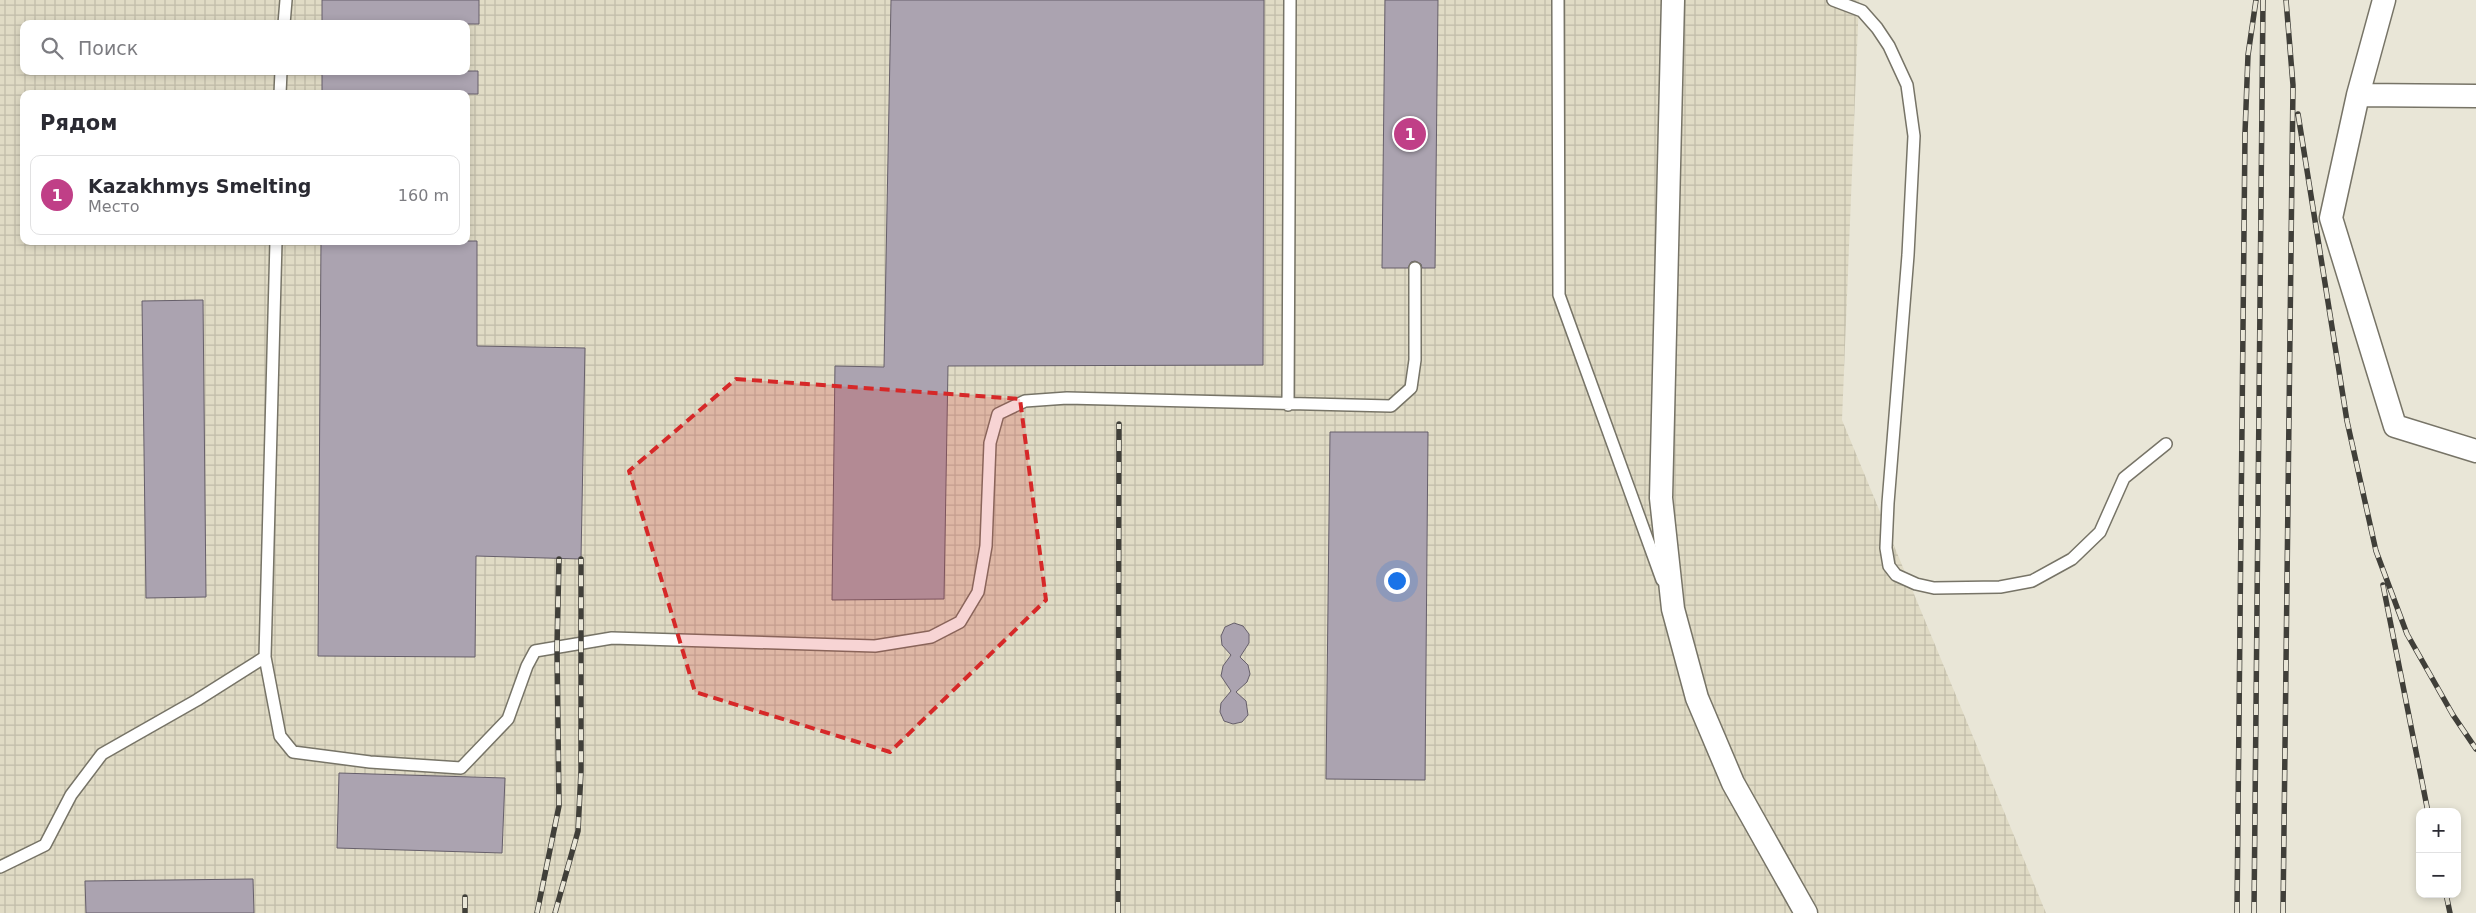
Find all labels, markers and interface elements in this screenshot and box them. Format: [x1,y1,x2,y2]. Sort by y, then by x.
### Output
search box [20,20,470,75]
icon: search [38,34,66,62]
text: Поиск [78,37,138,59]
text: Рядом [40,111,117,135]
pin: 1 [1394,115,1426,153]
text: Kazakhmys Smelting [88,175,311,197]
text: 1 [51,186,63,205]
text: 160 m [398,186,449,205]
text: Место [88,197,140,216]
your location [1384,568,1410,594]
map controls [2416,808,2461,898]
button: + [2416,808,2461,853]
button: − [2416,853,2461,898]

